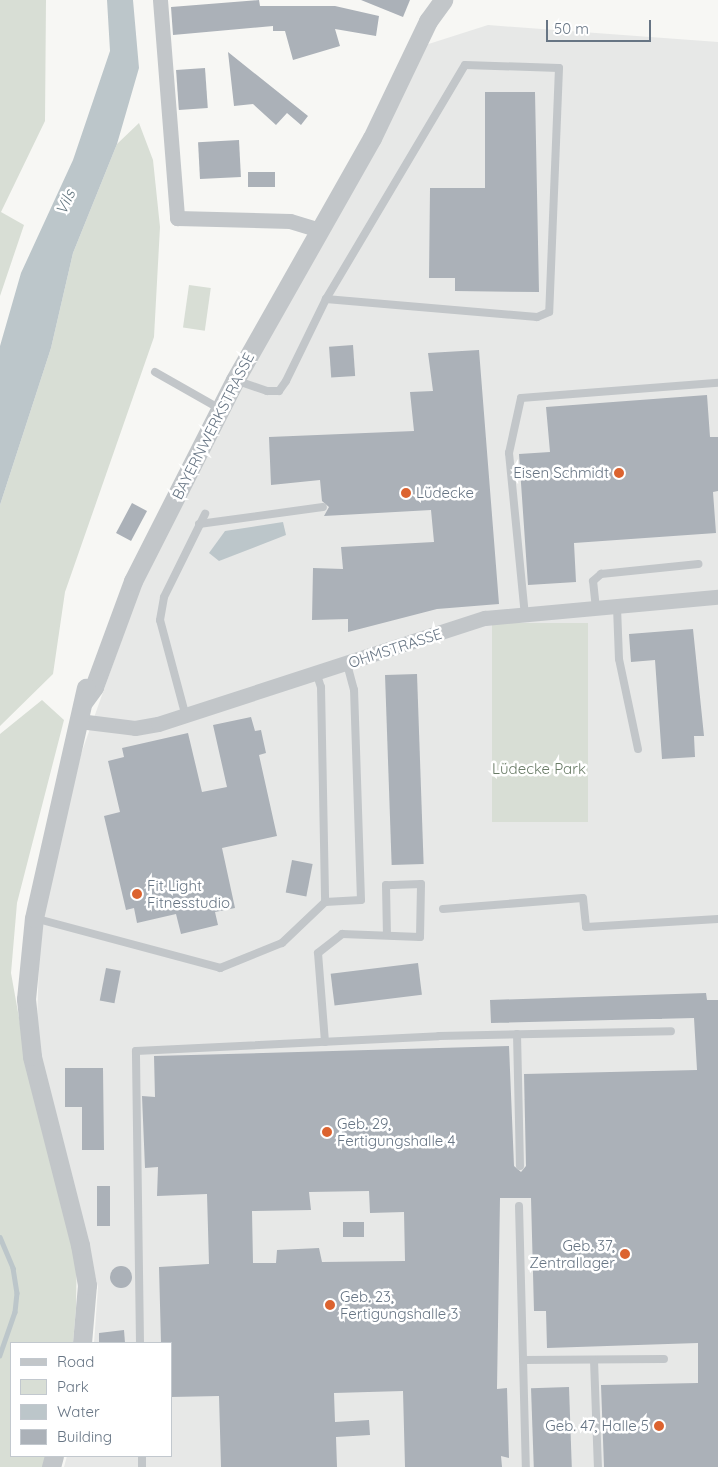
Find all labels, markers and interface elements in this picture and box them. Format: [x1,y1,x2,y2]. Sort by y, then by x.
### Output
scale bar [548,10,653,42]
text: 50 m [554,19,589,38]
water label: Vils [51,187,79,217]
street label: BAYERNWERKSTRASSE [168,350,258,502]
place label: Eisen Schmidt [513,464,609,482]
marker: Eisen Schmidt [613,467,625,479]
place label: Lüdecke [416,484,474,502]
marker: Lüdecke [400,487,412,499]
street label: OHMSTRASSE [346,624,444,672]
park label: Lüdecke Park [492,760,586,778]
place label: Fit Light Fitnesstudio [147,876,230,911]
marker: Fit Light Fitnesstudio [131,888,143,900]
place label: Geb. 29, Fertigungshalle 4 [337,1114,455,1149]
marker: Geb. 29, Fertigungshalle 4 [321,1126,333,1138]
place label: Geb. 37, Zentrallager [529,1236,615,1271]
marker: Geb. 37, Zentrallager [619,1248,631,1260]
place label: Geb. 23, Fertigungshalle 3 [340,1287,458,1322]
marker: Geb. 23, Fertigungshalle 3 [324,1299,336,1311]
legend [10,1342,172,1457]
text: Road [57,1352,94,1371]
text: Park [57,1377,89,1396]
text: Water [57,1402,100,1421]
place label: Geb. 47, Halle 5 [545,1417,649,1435]
marker: Geb. 47, Halle 5 [653,1420,665,1432]
text: Building [57,1427,112,1446]

